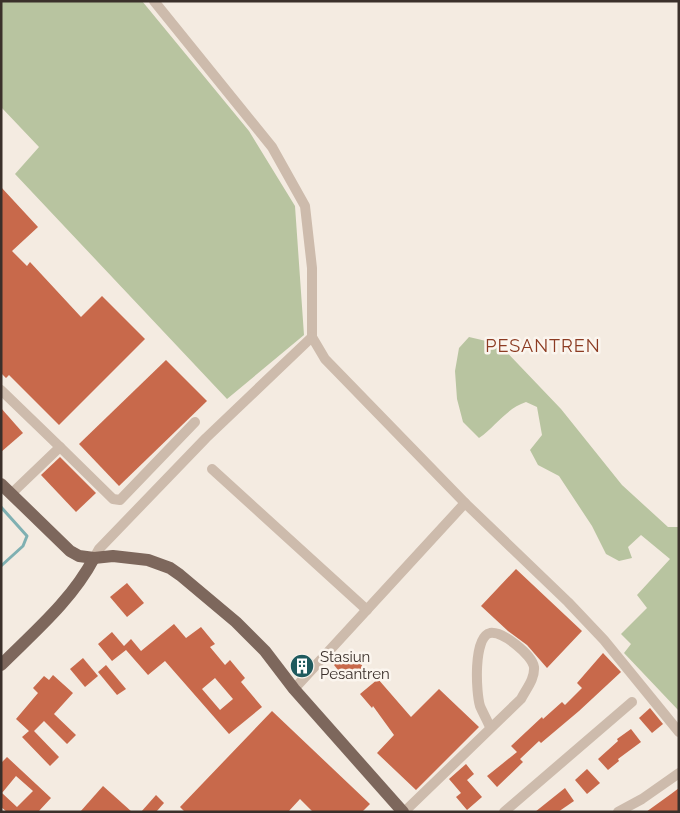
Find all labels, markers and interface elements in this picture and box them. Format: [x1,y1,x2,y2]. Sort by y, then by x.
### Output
district label: PESANTREN [485,335,601,356]
place label: Stasiun Pesantren [320,648,390,683]
building icon: Stasiun Pesantren [289,653,315,679]

